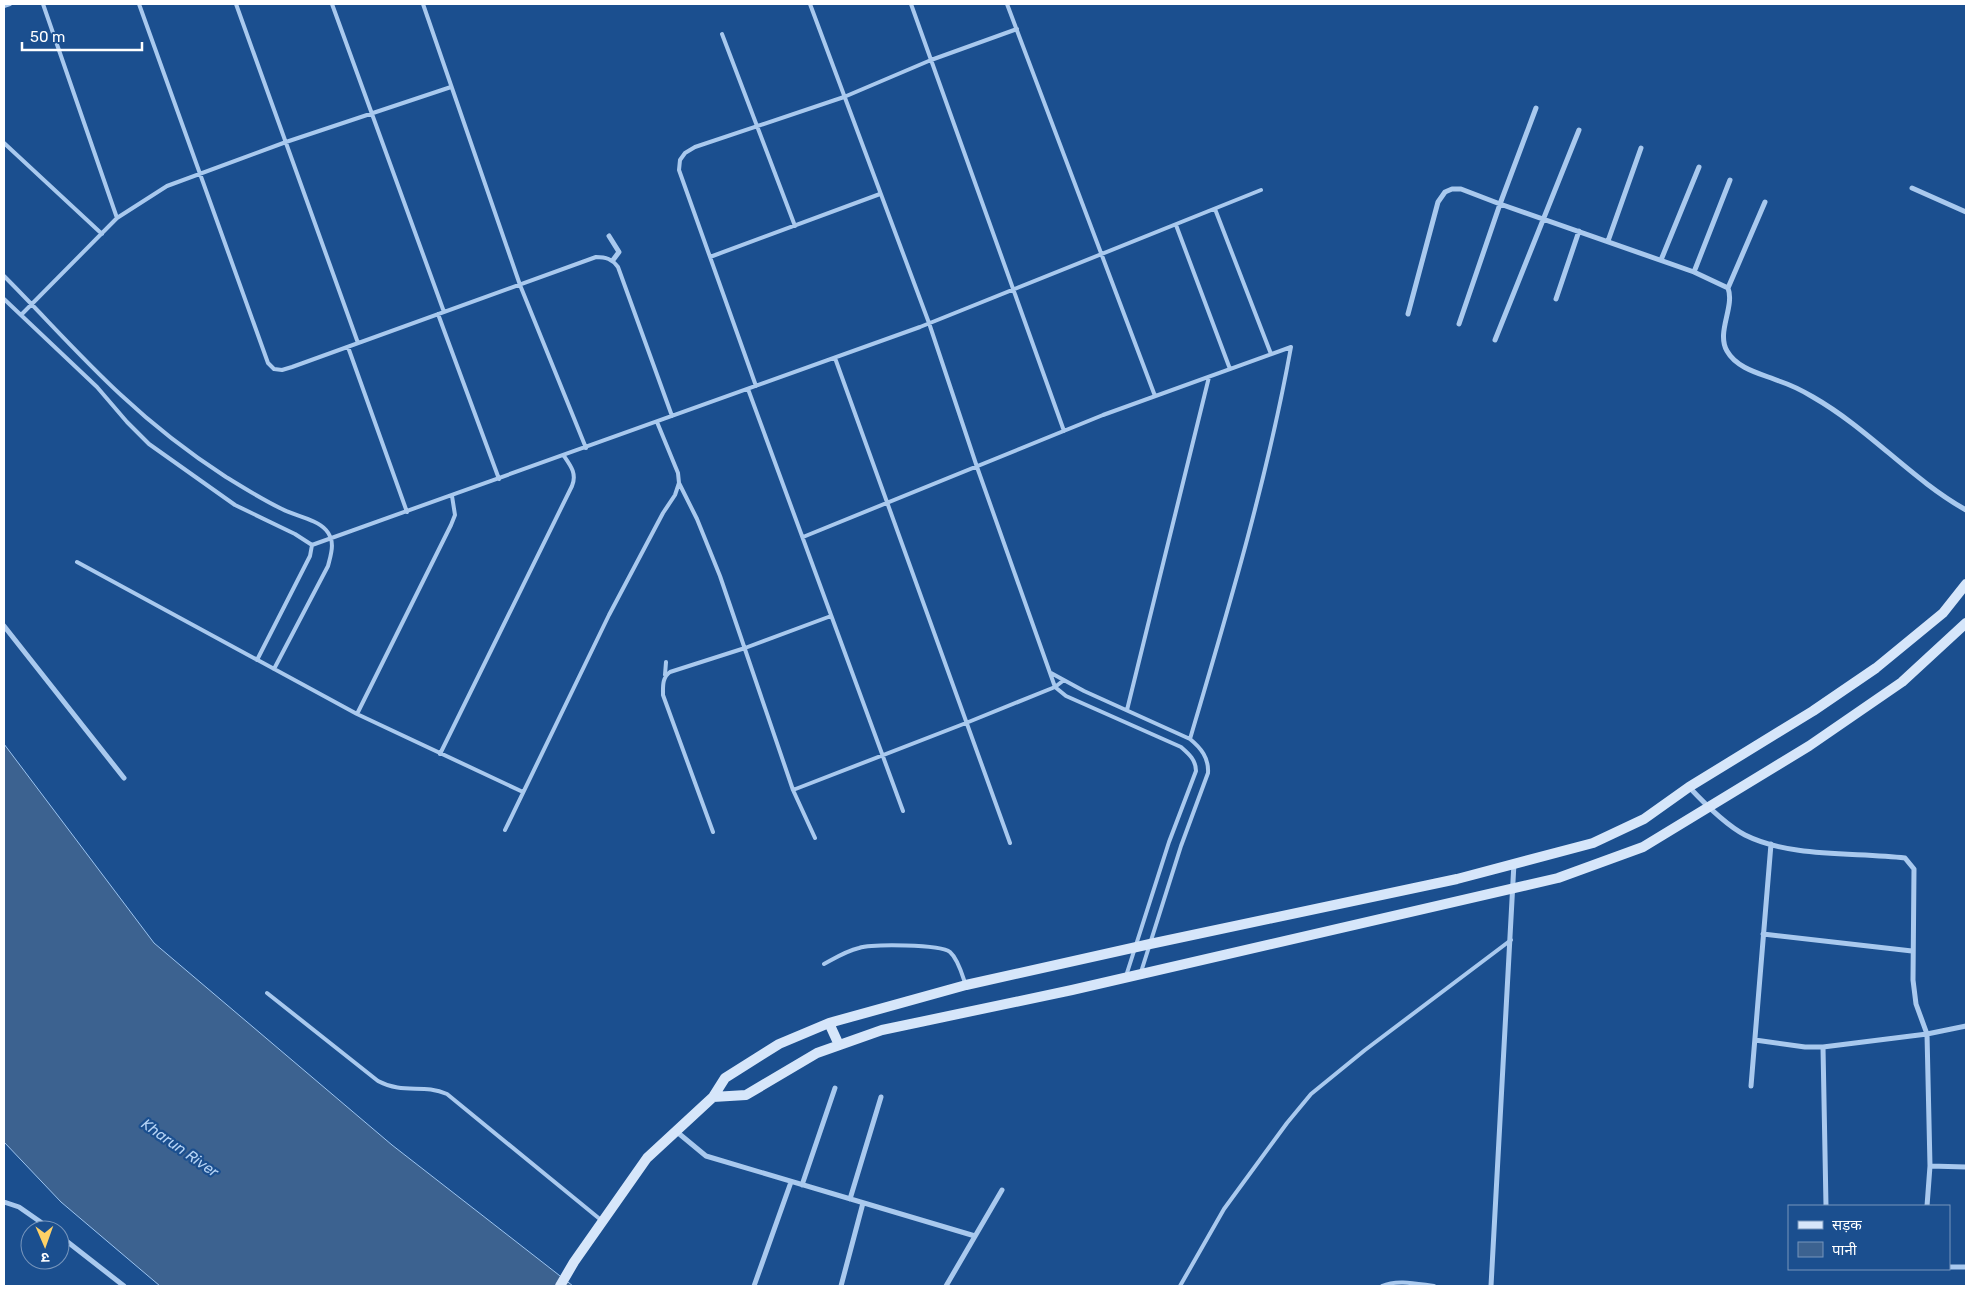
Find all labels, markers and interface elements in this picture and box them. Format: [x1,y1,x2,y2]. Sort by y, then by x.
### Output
scale bar [22,20,142,52]
text: 50 m [30,28,65,46]
water label: Kharun River [138,1115,223,1182]
legend [1788,1205,1950,1270]
text: सड़क [1832,1216,1862,1234]
north arrow [20,1220,70,1270]
text: पानी [1832,1241,1858,1259]
text: उ [40,1249,50,1266]

